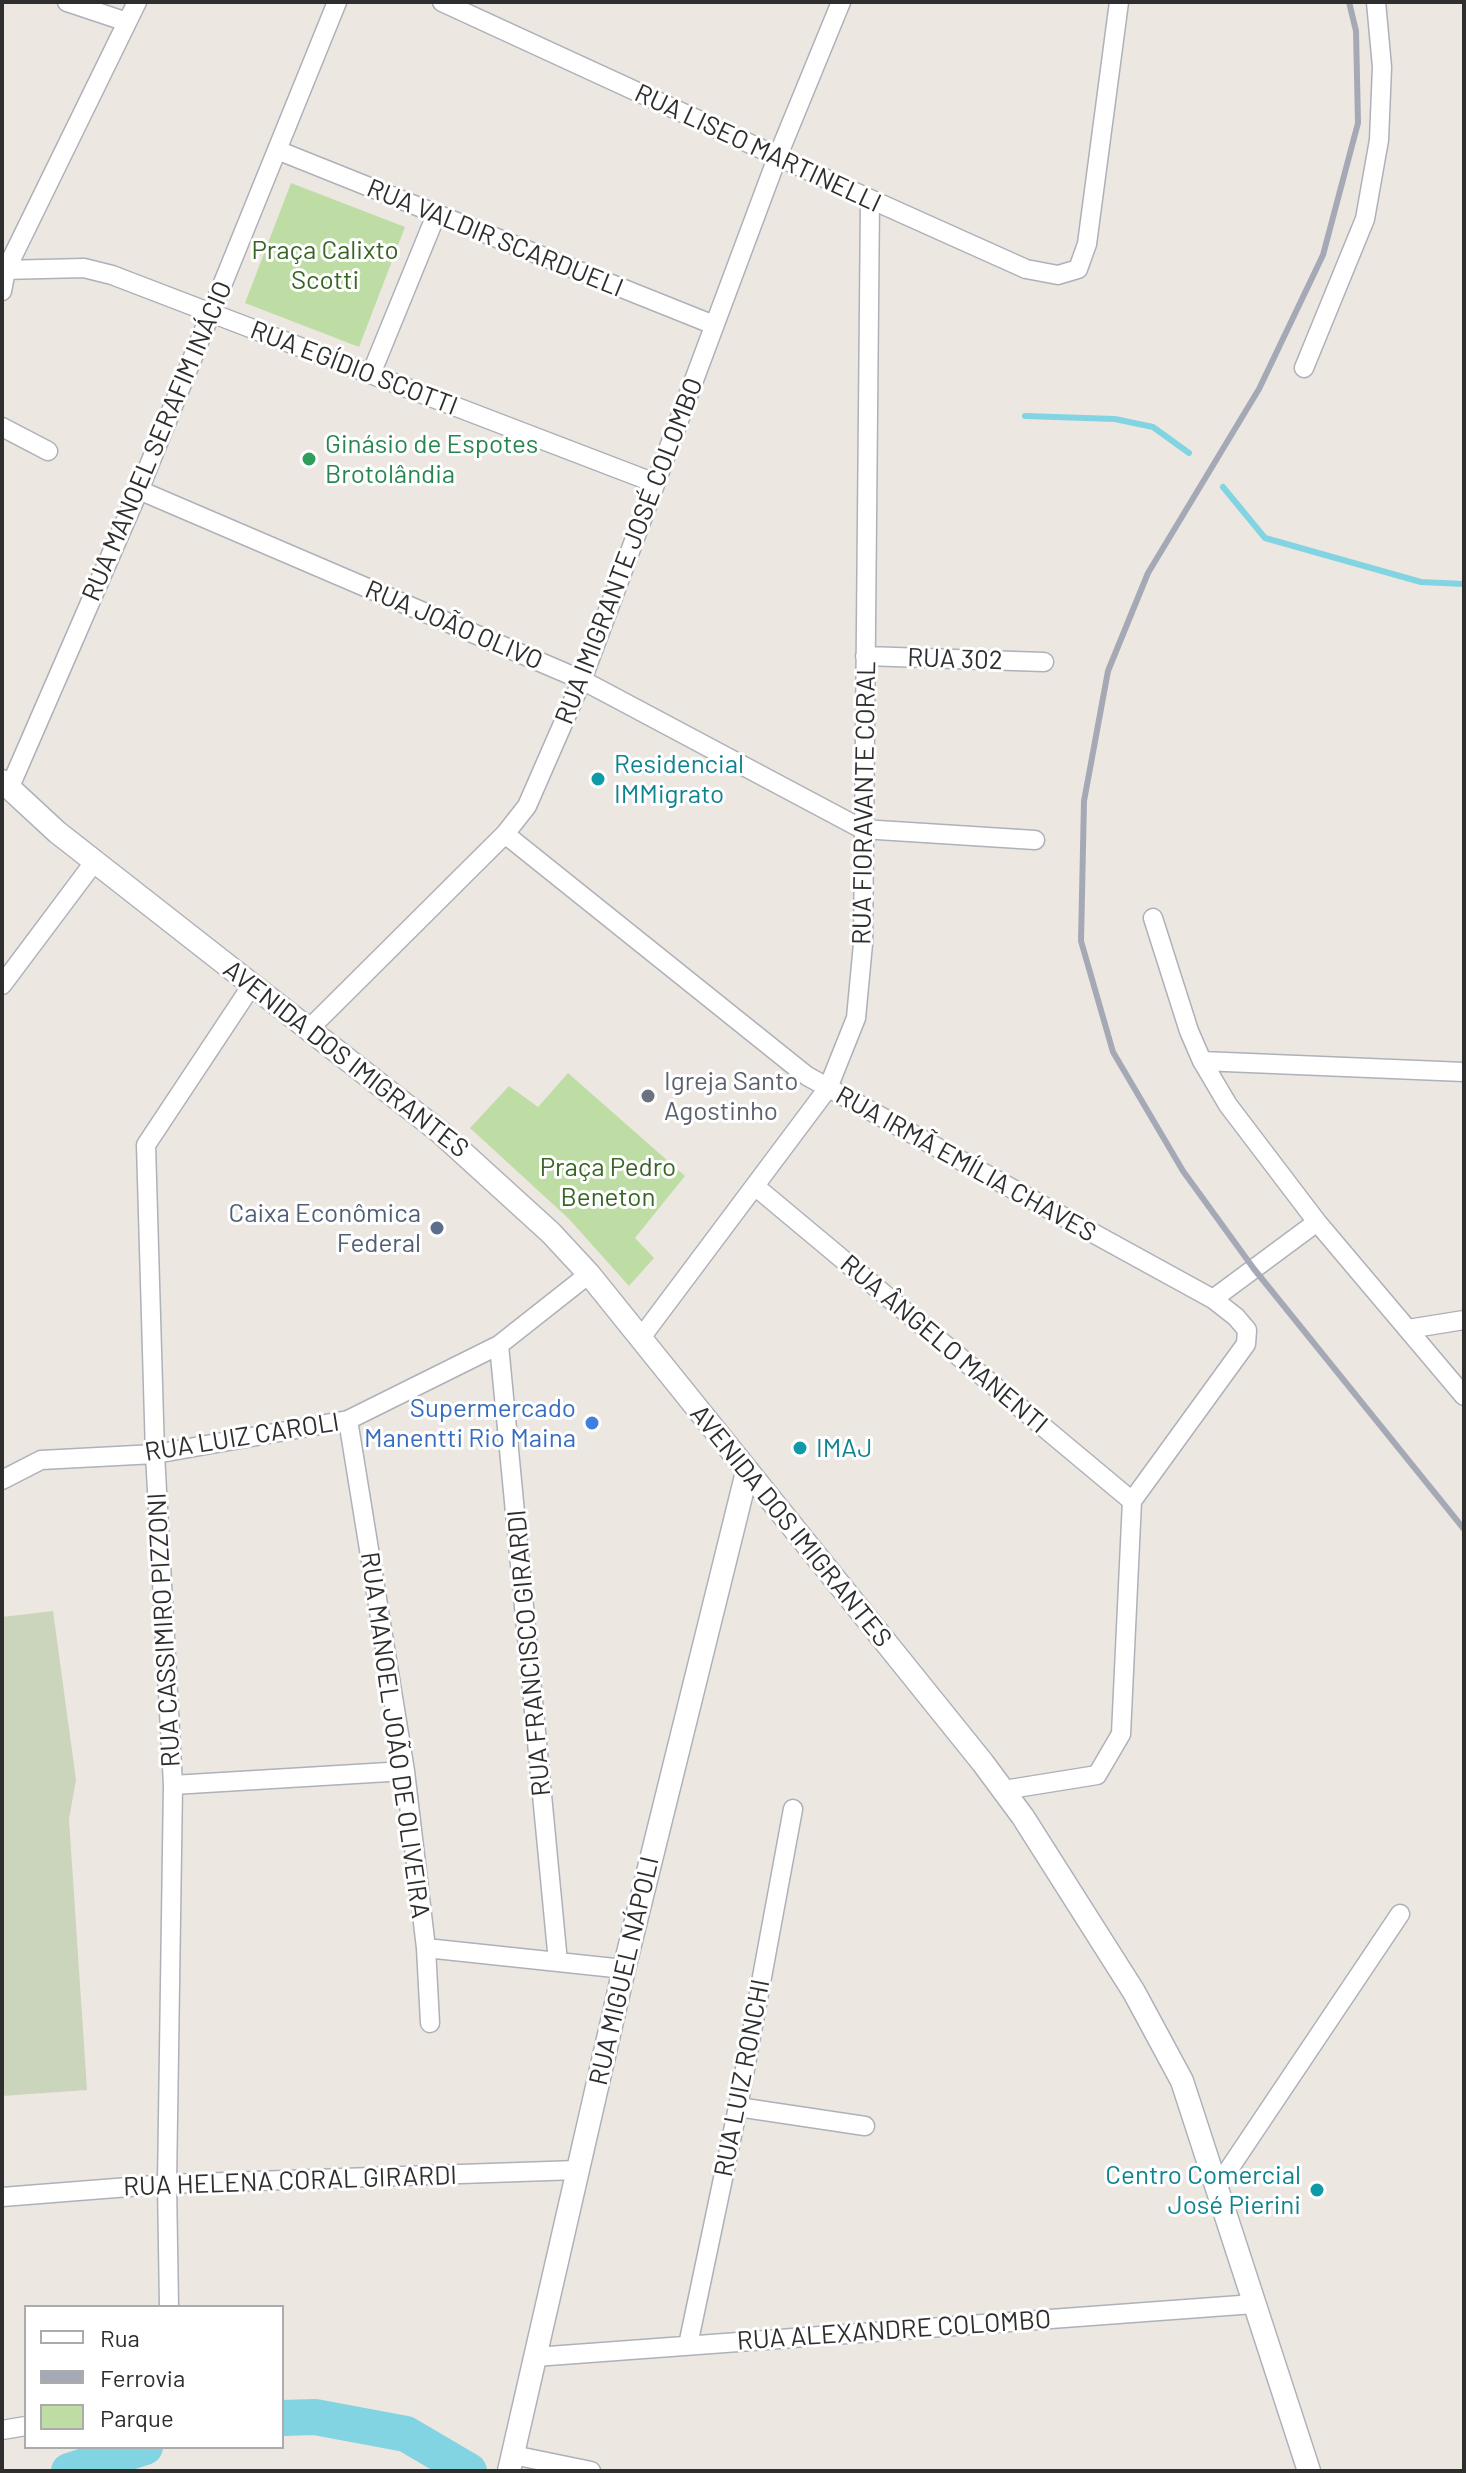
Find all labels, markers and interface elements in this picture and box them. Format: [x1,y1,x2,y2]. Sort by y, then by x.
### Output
street label: RUA LISEO MARTINELLI [630,77,886,219]
street label: RUA VALDIR SCARDUELI [362,172,628,304]
park label: Praça Calixto Scotti [251,234,399,296]
street label: RUA MANOEL SERAFIM INÁCIO [75,276,239,606]
street label: RUA EGÍDIO SCOTTI [246,314,462,422]
street label: RUA IMIGRANTE JOSÉ COLOMBO [548,374,710,728]
place label: Ginásio de Espotes Brotolândia [325,428,538,490]
marker: Ginásio de Espotes Brotolândia [300,450,318,468]
street label: RUA JOÃO OLIVO [361,574,547,676]
street label: RUA 302 [907,642,1003,676]
street label: RUA FIORAVANTE CORAL [846,661,882,945]
place label: Residencial IMMigrato [614,748,744,810]
marker: Residencial IMMigrato [589,770,607,788]
street label: AVENIDA DOS IMIGRANTES [217,954,475,1164]
place label: Igreja Santo Agostinho [664,1065,798,1126]
street label: RUA IRMÃ EMÍLIA CHAVES [830,1079,1102,1249]
marker: Igreja Santo Agostinho [639,1087,657,1105]
park label: Praça Pedro Beneton [540,1151,676,1212]
place label: Caixa Econômica Federal [229,1197,421,1258]
marker: Caixa Econômica Federal [428,1219,446,1237]
street label: RUA ÂNGELO MANENTI [834,1248,1054,1440]
place label: Supermercado Manentti Rio Maina [364,1392,576,1454]
street label: AVENIDA DOS IMIGRANTES [684,1399,898,1653]
street label: RUA LUIZ CAROLI [143,1406,341,1468]
marker: Supermercado Manentti Rio Maina [583,1414,601,1432]
place label: IMAJ [816,1432,873,1464]
marker: IMAJ [791,1439,809,1457]
street label: RUA CASSIMIRO PIZZONI [141,1492,187,1768]
street label: RUA FRANCISCO GIRARDI [501,1508,557,1798]
street label: RUA MANOEL JOÃO DE OLIVEIRA [354,1550,436,1920]
street label: RUA MIGUEL NÁPOLI [583,1854,665,2088]
street label: RUA LUIZ RONCHI [708,1977,776,2179]
place label: Centro Comercial José Pierini [1105,2159,1301,2220]
street label: RUA HELENA CORAL GIRARDI [123,2160,457,2202]
marker: Centro Comercial José Pierini [1308,2181,1326,2199]
street label: RUA ALEXANDRE COLOMBO [736,2303,1052,2357]
legend [24,2305,284,2449]
text: Rua [100,2323,140,2352]
text: Ferrovia [100,2363,185,2392]
text: Parque [100,2403,174,2432]

